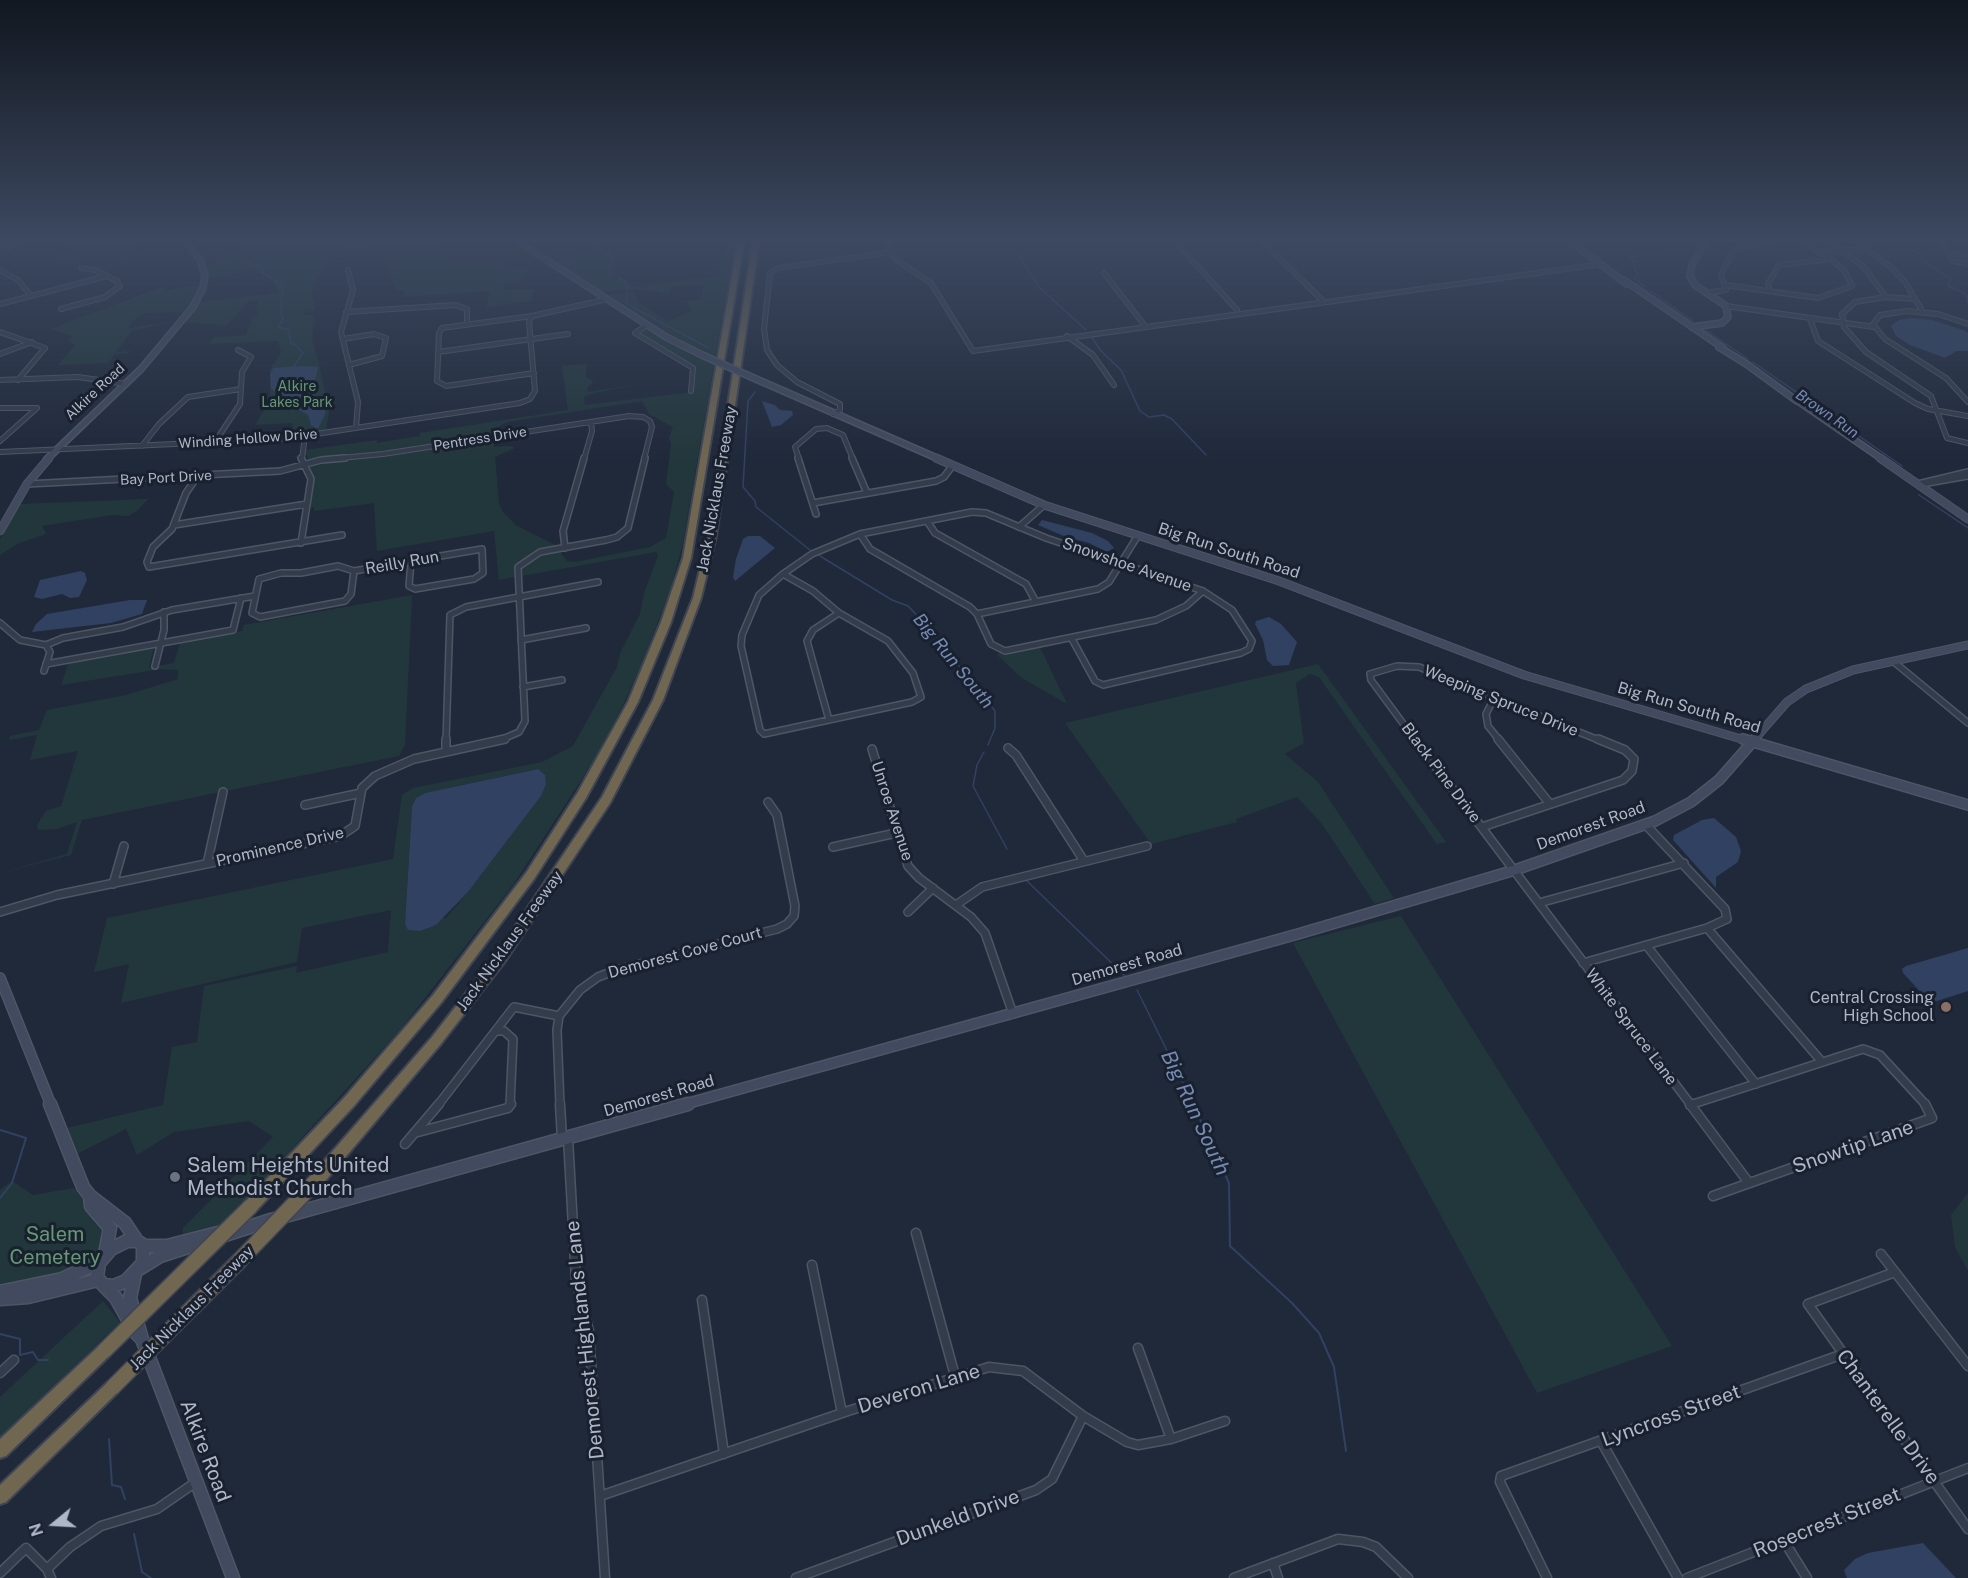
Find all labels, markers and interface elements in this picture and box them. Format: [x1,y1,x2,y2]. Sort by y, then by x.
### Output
street label: Alkire Road [62,360,128,424]
park label: Alkire Lakes Park [261,379,333,412]
water label: Brown Run [1792,386,1862,442]
street label: Jack Nicklaus Freeway [693,405,741,573]
street label: Pentress Drive [432,423,528,455]
street label: Winding Hollow Drive [178,426,318,452]
street label: Bay Port Drive [120,467,212,489]
street label: Big Run South Road [1156,519,1302,583]
street label: Snowshoe Avenue [1060,534,1194,596]
street label: Reilly Run [364,547,440,579]
water label: Big Run South [908,609,998,713]
street label: Weeping Spruce Drive [1421,661,1581,741]
street label: Big Run South Road [1615,678,1763,738]
street label: Black Pine Drive [1397,719,1485,827]
street label: Unroe Avenue [867,759,917,863]
street label: Demorest Road [1534,797,1648,855]
street label: Prominence Drive [214,823,346,871]
street label: Jack Nicklaus Freeway [453,867,567,1015]
street label: Demorest Cove Court [606,923,764,983]
street label: Demorest Road [1070,940,1184,990]
street label: White Spruce Lane [1581,965,1681,1089]
place label: Central Crossing High School [1810,988,1934,1026]
marker: Central Crossing High School [1939,1000,1953,1014]
water label: Big Run South [1155,1046,1235,1180]
street label: Demorest Road [602,1071,716,1121]
street label: Snowtip Lane [1789,1115,1917,1179]
place label: Salem Heights United Methodist Church [187,1154,389,1201]
marker: Salem Heights United Methodist Church [168,1170,182,1184]
street label: Demorest Highlands Lane [561,1219,609,1461]
park label: Salem Cemetery [10,1223,100,1270]
street label: Jack Nicklaus Freeway [126,1242,258,1374]
street label: Chanterelle Drive [1831,1345,1945,1489]
street label: Deveron Lane [855,1359,983,1419]
street label: Lyncross Street [1598,1380,1744,1452]
street label: Alkire Road [175,1396,235,1506]
street label: Rosecrest Street [1750,1483,1904,1563]
street label: Dunkeld Drive [893,1485,1023,1551]
north arrow [24,1494,84,1554]
text: N [25,1521,47,1539]

